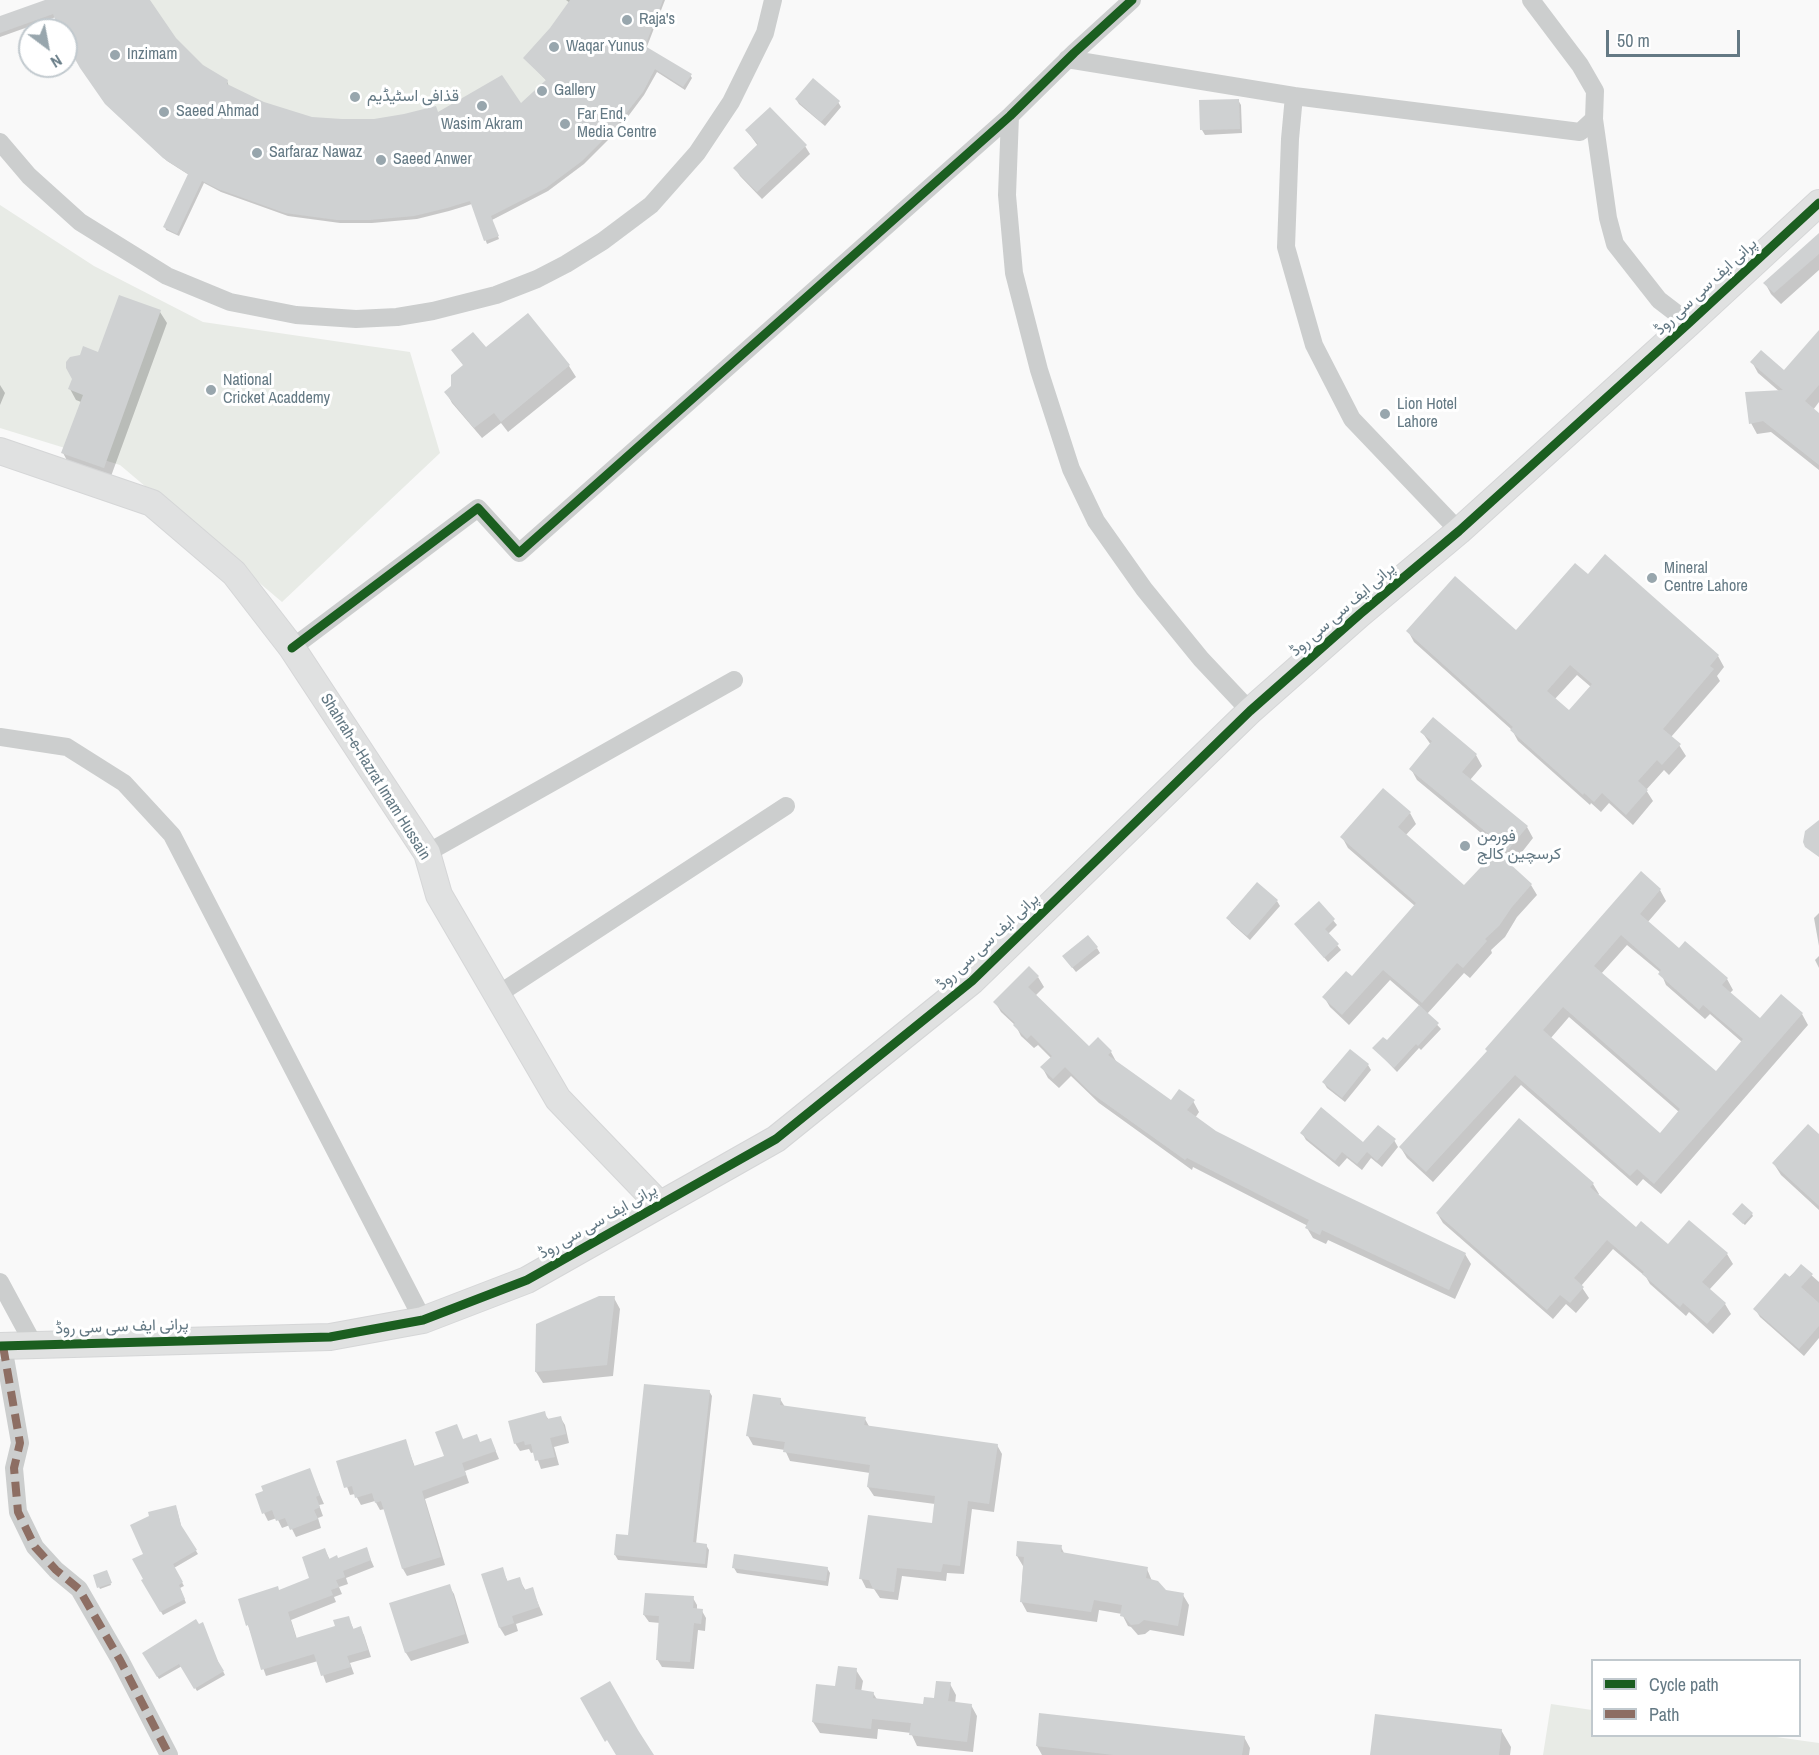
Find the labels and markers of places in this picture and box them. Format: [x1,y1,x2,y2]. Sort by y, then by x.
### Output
place label: Raja's [639,10,675,30]
marker: Raja's [620,13,634,27]
place label: Waqar Yunus [566,37,644,57]
marker: Waqar Yunus [547,40,561,54]
place label: Inzimam [127,45,177,65]
marker: Inzimam [108,48,122,62]
place label: Gallery [554,81,596,101]
marker: Gallery [535,84,549,98]
place label: قذافی اسٹیڈیم [367,87,459,107]
marker: قذافی اسٹیڈیم [348,90,362,104]
marker: Wasim Akram [475,99,489,113]
place label: Saeed Ahmad [176,102,259,122]
marker: Saeed Ahmad [157,105,171,119]
place label: Far End, Media Centre [577,105,656,143]
place label: Wasim Akram [441,115,523,135]
marker: Far End, Media Centre [558,117,572,131]
place label: Sarfaraz Nawaz [269,143,362,163]
marker: Sarfaraz Nawaz [250,146,264,160]
place label: Saeed Anwer [393,150,472,170]
marker: Saeed Anwer [374,153,388,167]
place label: National Cricket Acaddemy [223,371,330,409]
marker: National Cricket Acaddemy [204,383,218,397]
place label: Lion Hotel Lahore [1397,395,1457,433]
marker: Lion Hotel Lahore [1378,407,1392,421]
place label: Mineral Centre Lahore [1664,559,1748,597]
marker: Mineral Centre Lahore [1645,571,1659,585]
place label: فورمن کرسچین کالج [1477,827,1561,865]
marker: فورمن کرسچین کالج [1458,839,1472,853]

